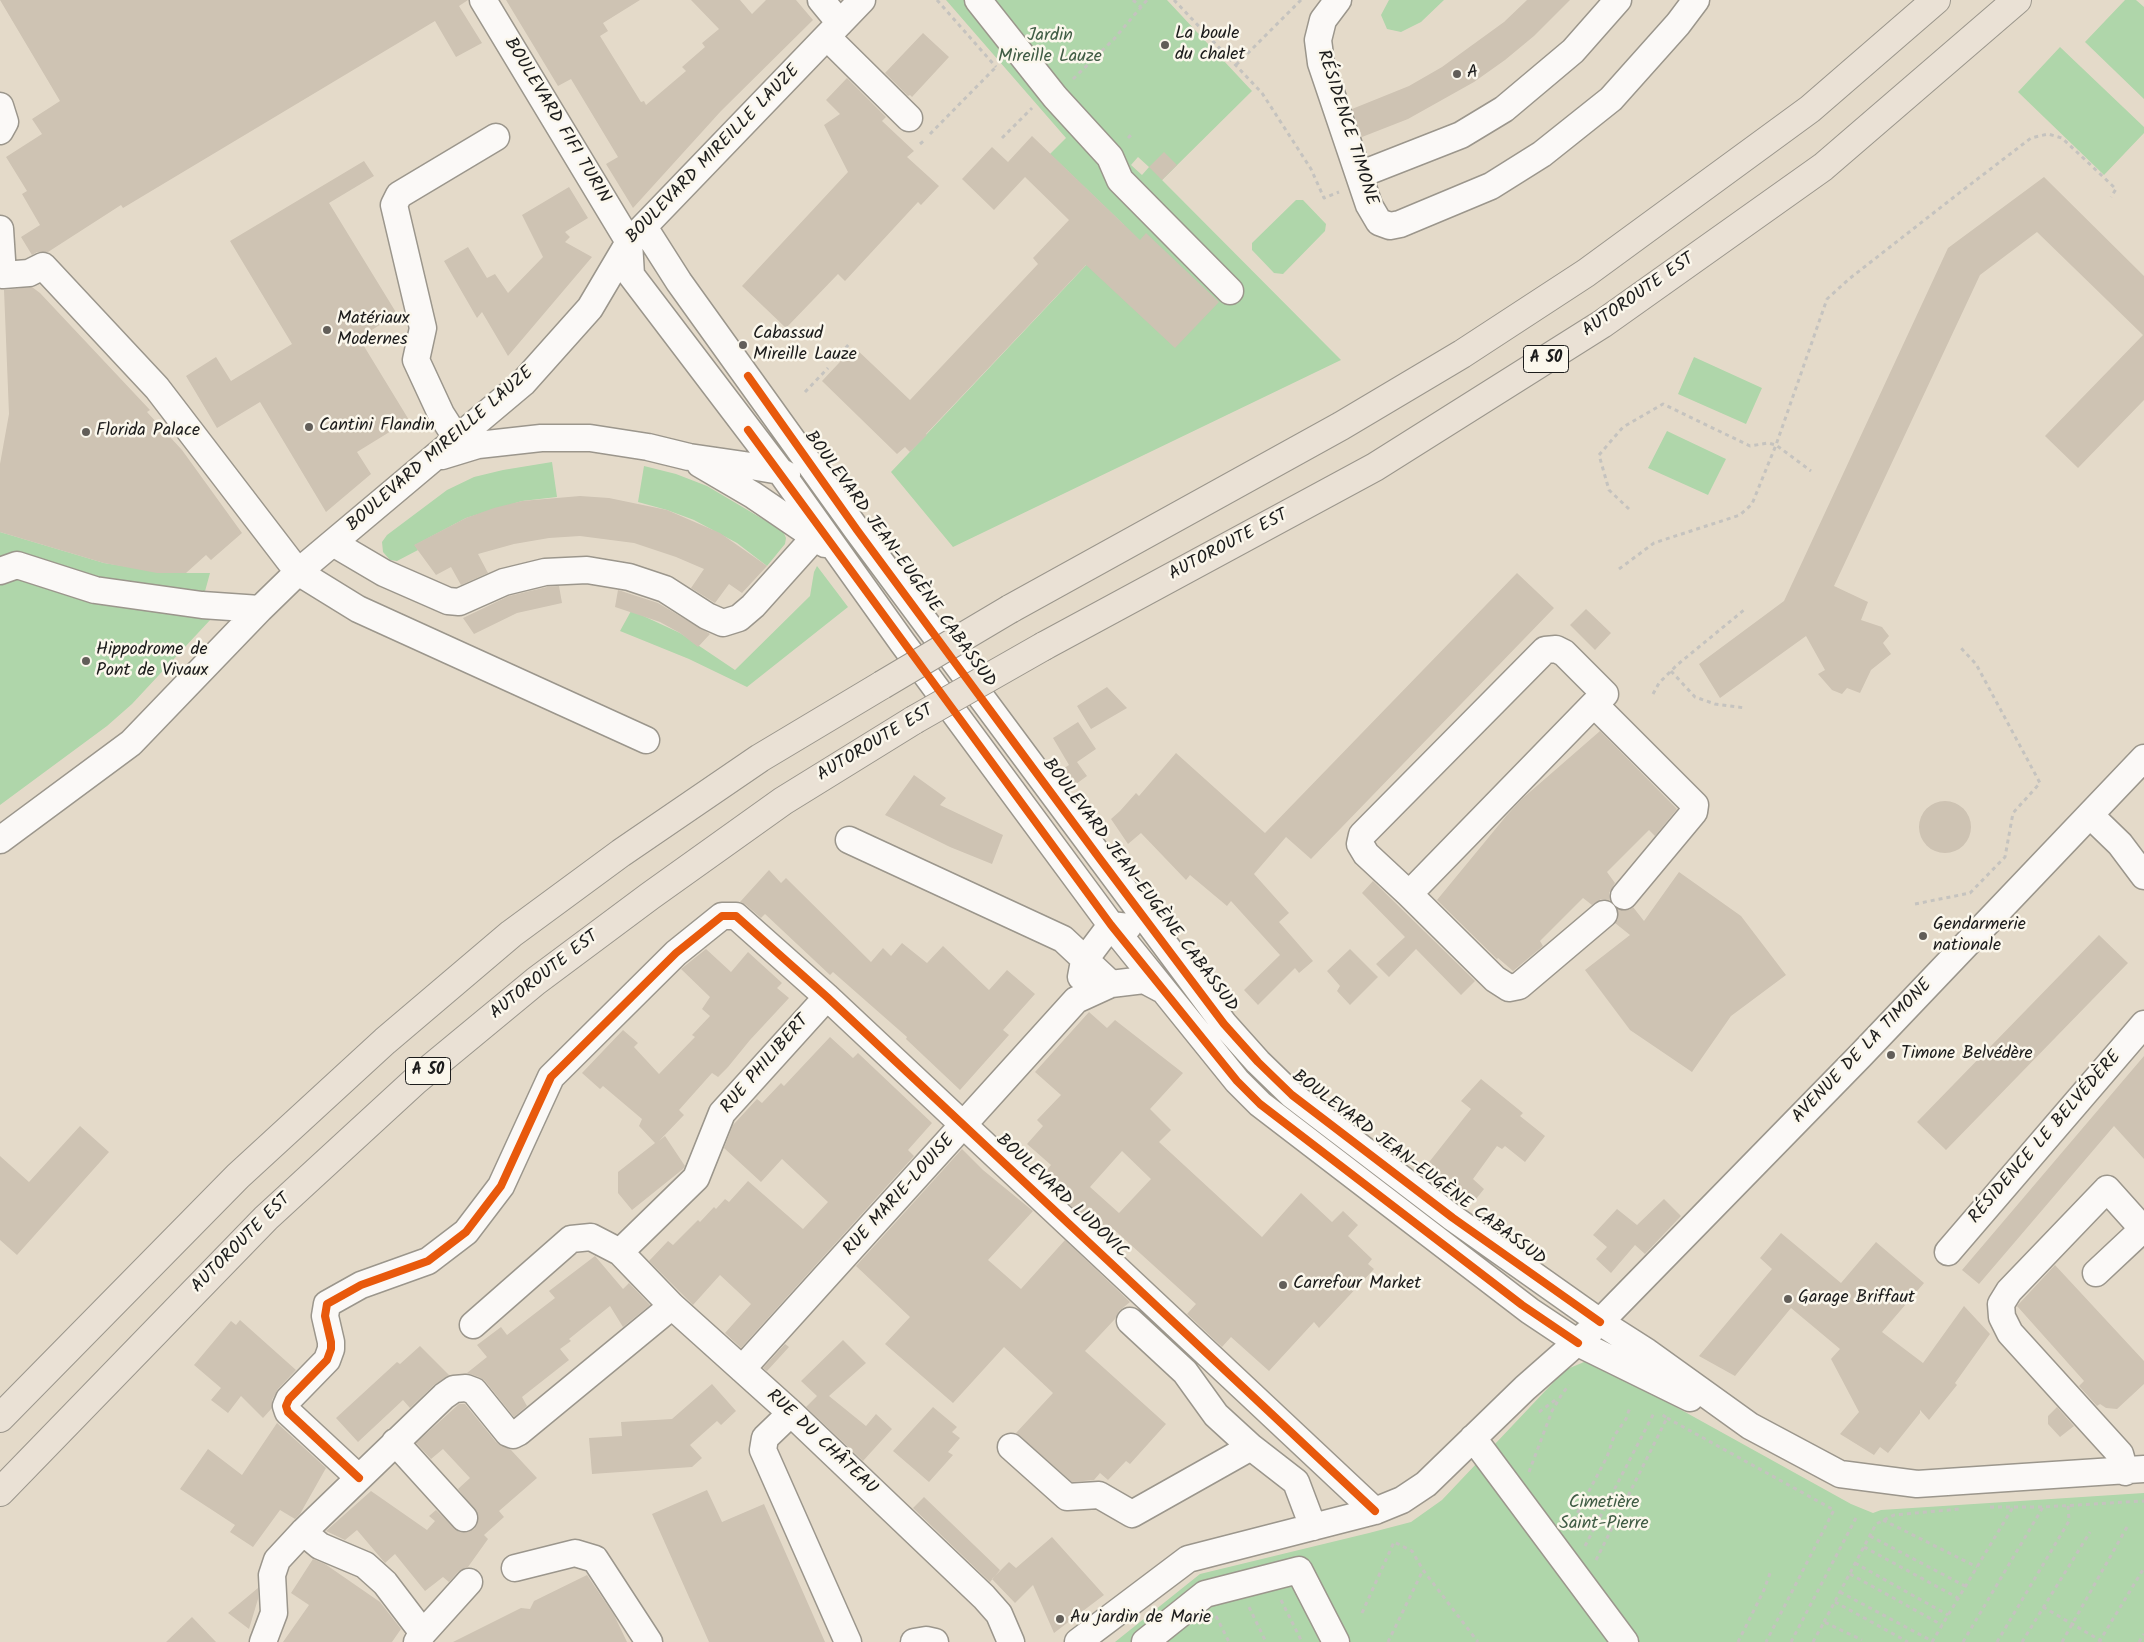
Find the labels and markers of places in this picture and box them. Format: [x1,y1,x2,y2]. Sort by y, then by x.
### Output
place label: La boule du chalet [1175,24,1245,66]
marker: La boule du chalet [1159,39,1171,51]
place label: A [1467,63,1478,85]
marker: A [1451,68,1463,80]
place label: Matériaux Modernes [337,309,410,352]
marker: Matériaux Modernes [321,324,333,336]
place label: Cabassud Mireille Lauze [753,324,857,366]
marker: Cabassud Mireille Lauze [737,339,749,351]
place label: Cantini Flandin [319,416,435,438]
place label: Florida Palace [96,421,200,443]
marker: Cantini Flandin [303,421,315,433]
marker: Florida Palace [80,426,92,438]
place label: Hippodrome de Pont de Vivaux [96,640,208,682]
marker: Hippodrome de Pont de Vivaux [80,655,92,667]
place label: Gendarmerie nationale [1933,915,2026,958]
marker: Gendarmerie nationale [1917,930,1929,942]
place label: Timone Belvédère [1901,1044,2033,1066]
marker: Timone Belvédère [1885,1049,1897,1061]
place label: Carrefour Market [1293,1274,1421,1296]
marker: Carrefour Market [1277,1279,1289,1291]
place label: Garage Briffaut [1798,1288,1915,1310]
marker: Garage Briffaut [1782,1293,1794,1305]
place label: Au jardin de Marie [1070,1608,1211,1630]
marker: Au jardin de Marie [1054,1613,1066,1625]

